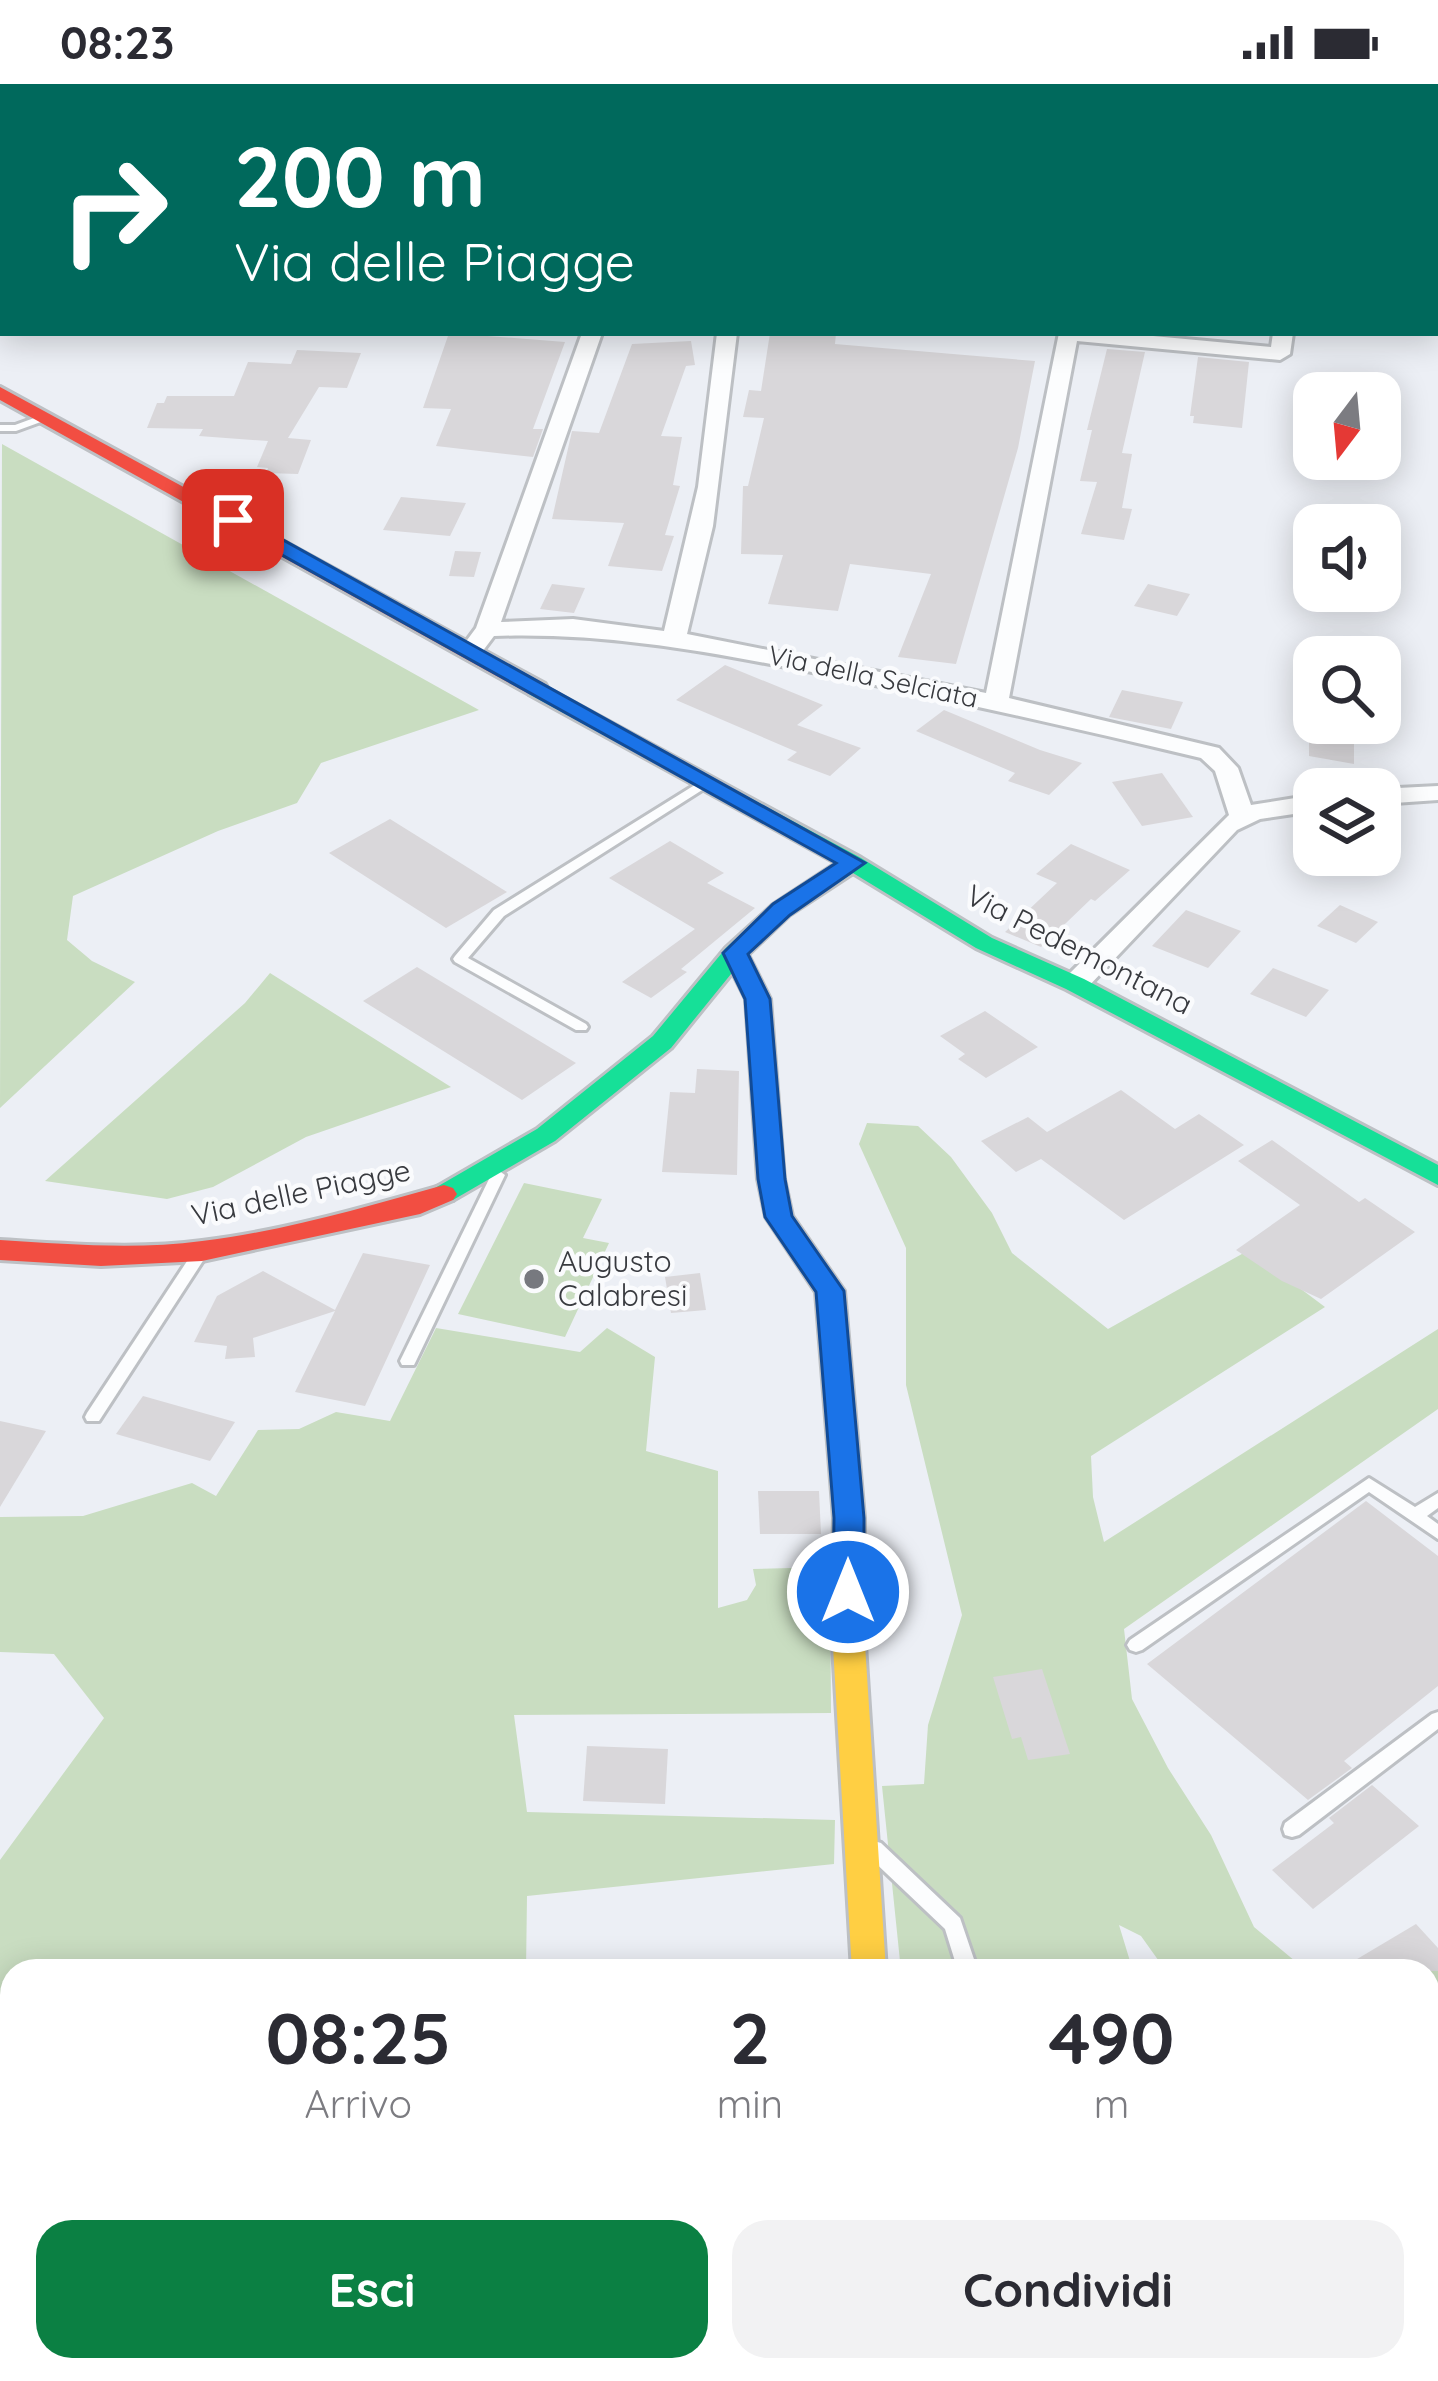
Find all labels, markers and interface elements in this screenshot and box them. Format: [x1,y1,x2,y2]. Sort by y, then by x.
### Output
text: 08:23 [60,14,174,70]
text: 200 m [234,123,486,228]
icon: right [36,132,192,288]
text: Via delle Piagge [234,227,635,295]
north arrow [1293,372,1401,480]
map controls [1293,372,1401,876]
pin [182,469,284,571]
icon: arrive [200,487,266,553]
button: sound [1293,504,1401,612]
button: search [1293,636,1401,744]
street label: Via della Selciata [765,637,981,715]
button: layers [1293,768,1401,876]
street label: Via Pedemontana [960,876,1199,1023]
street label: Via delle Piagge [188,1150,414,1234]
place label: Augusto Calabresi [558,1242,687,1314]
marker: Augusto Calabresi [521,1266,547,1292]
position arrow [785,1529,911,1655]
text: 08:25 [265,1992,451,2082]
text: 2 [729,1992,770,2082]
text: 490 [1049,1992,1175,2082]
text: Arrivo [305,2079,412,2128]
text: min [717,2079,783,2128]
text: m [1094,2079,1129,2128]
button: Esci [36,2220,708,2358]
button: Condividi [732,2220,1404,2358]

